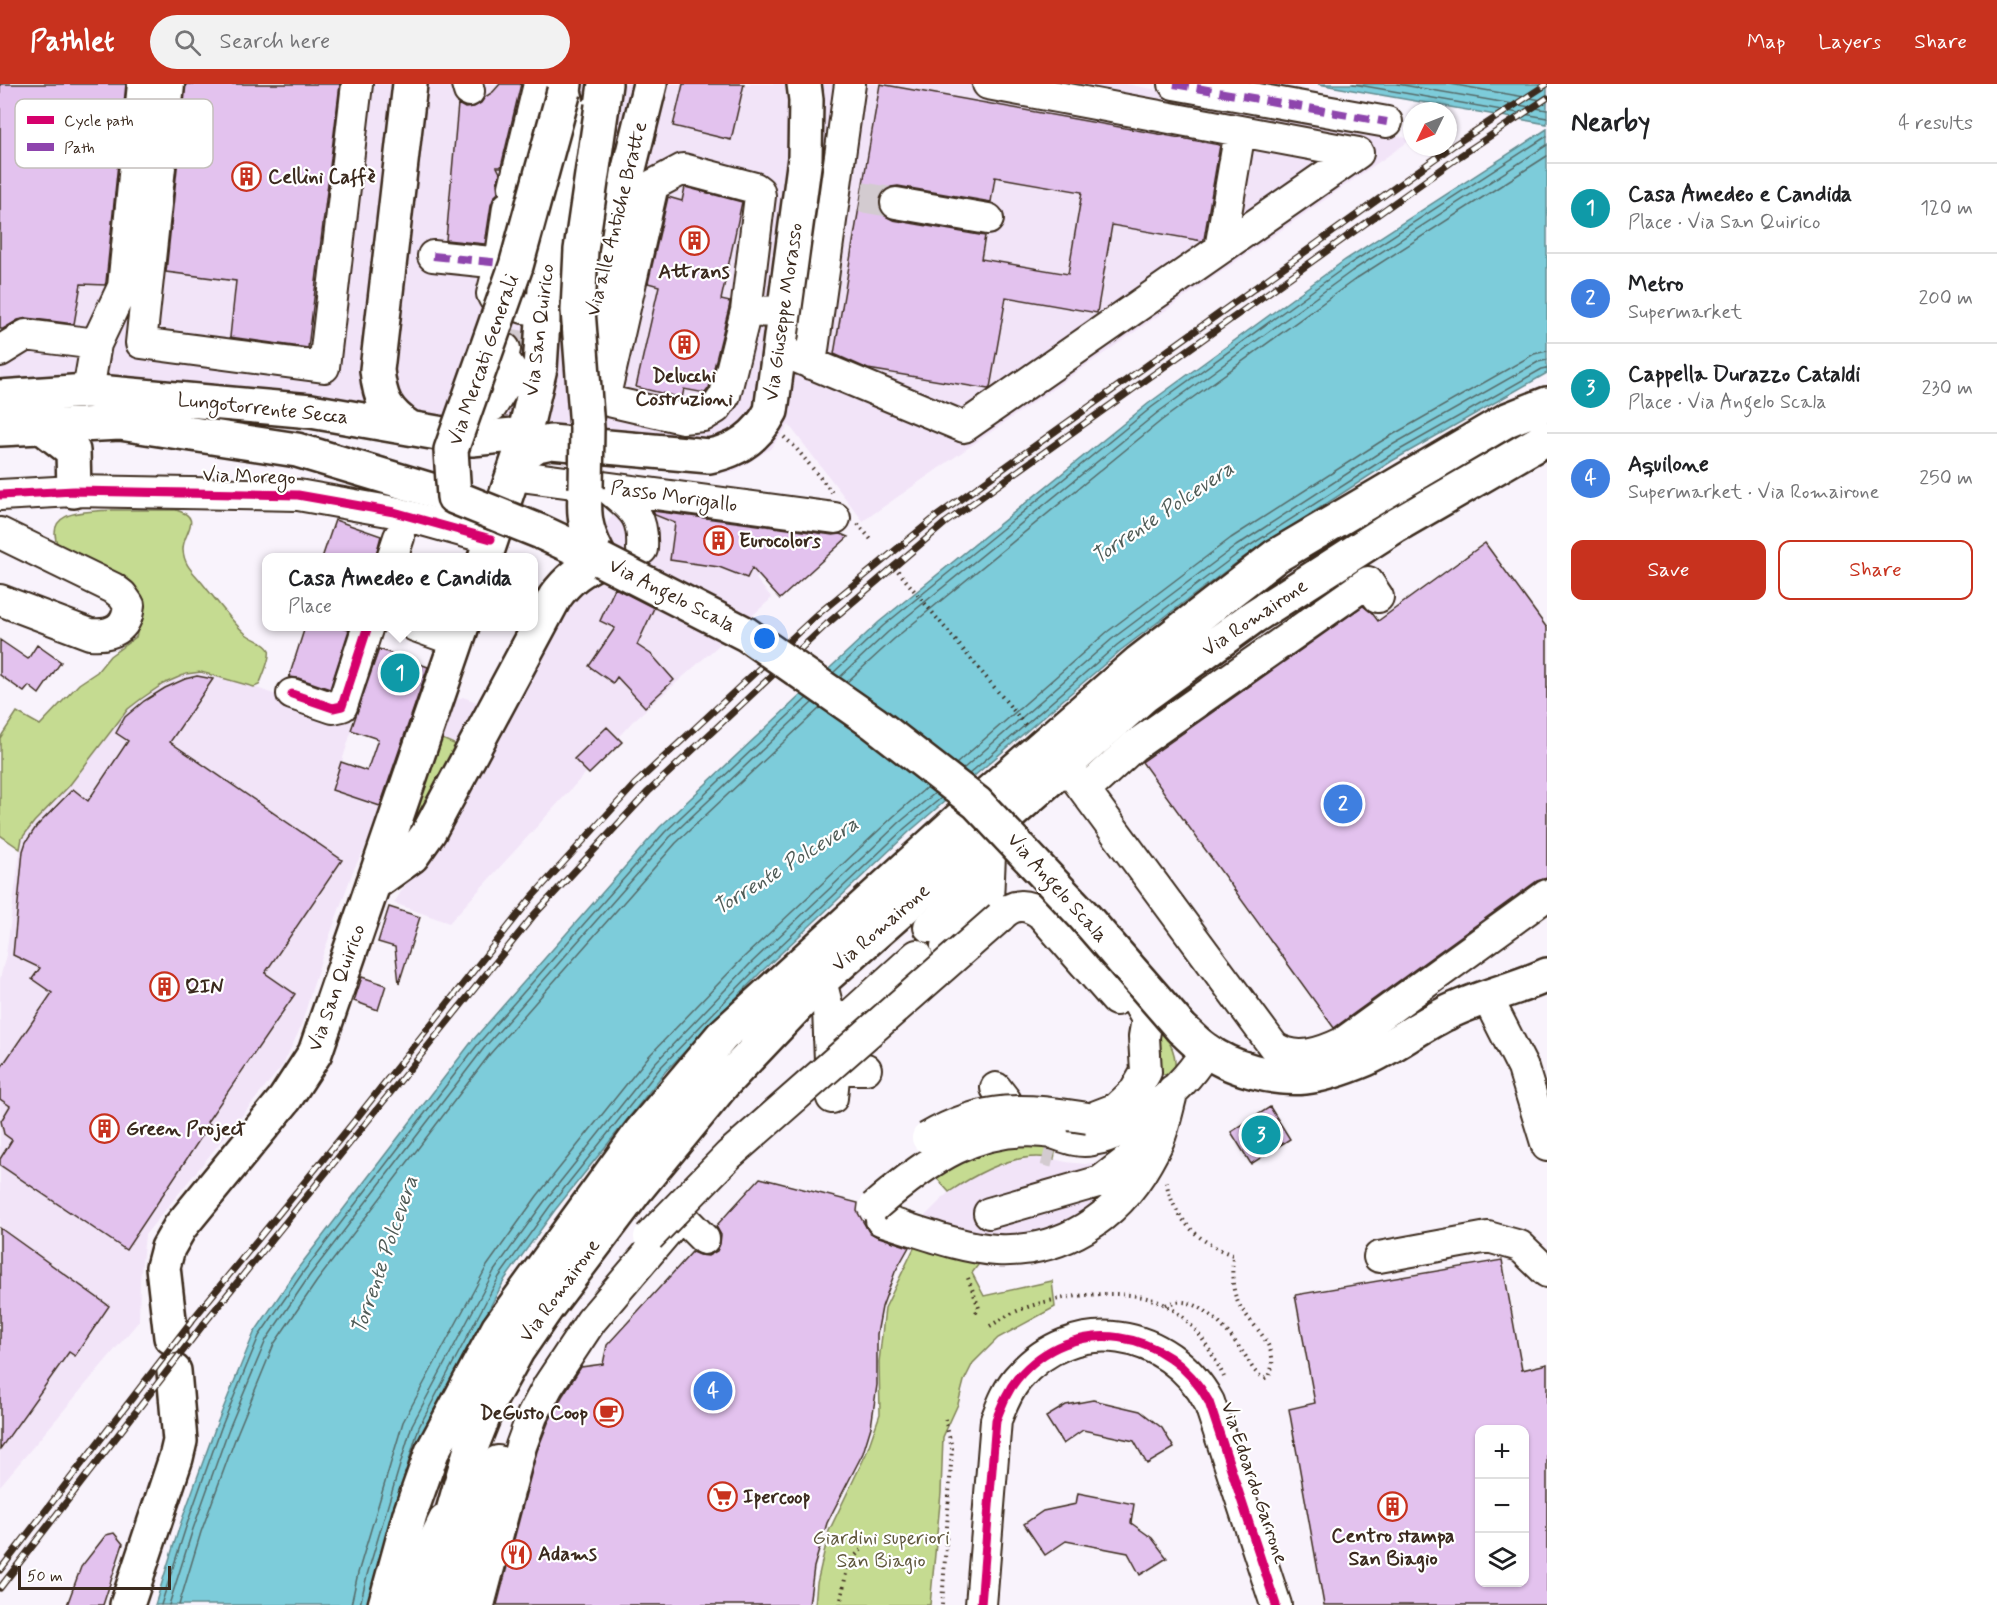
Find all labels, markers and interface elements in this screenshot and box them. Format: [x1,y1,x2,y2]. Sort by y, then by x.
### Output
search box [150,15,570,69]
text: Pathlet [30,24,114,61]
icon: search [171,26,204,59]
text: Search here [219,28,330,56]
text: Map [1747,28,1785,56]
text: Layers [1818,28,1881,56]
text: Share [1914,28,1967,56]
legend [15,99,213,168]
north arrow [1403,102,1457,156]
text: Nearby [1571,106,1650,140]
text: 4 results [1898,110,1973,137]
text: Cycle path [64,111,134,132]
street label: Via alle Antiche Bratte [580,119,654,319]
text: Path [64,138,95,159]
building icon: Cellini Caffè [231,161,263,193]
place label: Cellini Caffè [268,164,375,191]
text: Casa Amedeo e Candida [1628,181,1852,209]
text: 1 [1586,195,1595,222]
text: 120 m [1920,195,1973,222]
text: Place · Via San Quirico [1628,209,1821,236]
street label: Via Giuseppe Morasso [758,221,810,403]
building icon: Attrans [678,225,710,257]
place label: Attrans [658,259,730,286]
street label: Via San Quirico [518,262,562,398]
street label: Via Mercati Generali [442,271,526,449]
text: Metro [1628,271,1683,299]
text: 2 [1586,285,1595,312]
text: 200 m [1918,285,1973,312]
text: Supermarket [1628,299,1742,326]
building icon: Delucchi Costruzioni [668,329,700,361]
text: Cappella Durazzo Cataldi [1628,361,1860,389]
place label: Delucchi Costruzioni [635,363,733,413]
text: 3 [1586,375,1595,402]
text: 230 m [1921,375,1973,402]
street label: Lungotorrente Secca [176,387,350,432]
text: Place · Via Angelo Scala [1628,389,1826,416]
text: Aquilone [1628,451,1709,479]
water label: Torrente Polcevera [1086,455,1240,571]
street label: Via Morego [202,462,296,493]
text: 4 [1585,465,1596,492]
text: 250 m [1919,465,1973,492]
street label: Passo Morigallo [609,475,739,520]
text: Supermarket · Via Romairone [1628,479,1879,506]
building icon: Eurocolors [702,525,734,557]
place label: Eurocolors [739,528,821,555]
button: Save [1571,540,1766,600]
button: Share [1778,540,1973,600]
street label: Via Angelo Scala [603,552,740,641]
popup [262,553,538,631]
text: Casa Amedeo e Candida [288,565,512,593]
street label: Via Romairone [1197,573,1313,663]
text: Place [288,593,332,620]
your location [750,624,779,653]
pin: 1 [380,650,420,696]
pin: 2 [1324,782,1362,826]
water label: Torrente Polcevera [708,810,864,922]
street label: Via Angelo Scala [999,827,1114,950]
street label: Via Romairone [826,878,936,978]
street label: Via San Quirico [302,921,372,1055]
building icon: QIN [148,971,180,1003]
place label: QIN [185,974,224,1001]
pin: 3 [1242,1112,1280,1158]
building icon: Green Project [89,1113,121,1145]
place label: Green Project [126,1116,246,1143]
water label: Torrente Polcevera [345,1172,425,1338]
street label: Via Romairone [513,1234,607,1348]
pin: 4 [694,1368,732,1414]
cafe icon: DeGusto Coop [593,1397,625,1429]
street label: Via Edoardo Garrone [1214,1398,1294,1568]
place label: DeGusto Coop [480,1400,588,1427]
map controls [1475,1425,1529,1587]
button: + [1475,1425,1529,1479]
button: − [1475,1479,1529,1533]
supermarket icon: Ipercoop [706,1481,738,1513]
place label: Ipercoop [743,1484,811,1511]
building icon: Centro stampa San Biagio [1377,1490,1409,1522]
place label: Centro stampa San Biagio [1331,1523,1455,1573]
park label: Giardini superiori San Biagio [813,1525,949,1575]
button: layers [1475,1533,1529,1587]
restaurant icon: Adams [501,1538,533,1570]
place label: Adams [538,1541,597,1568]
scale bar [18,1563,171,1590]
text: 50 m [27,1566,63,1587]

